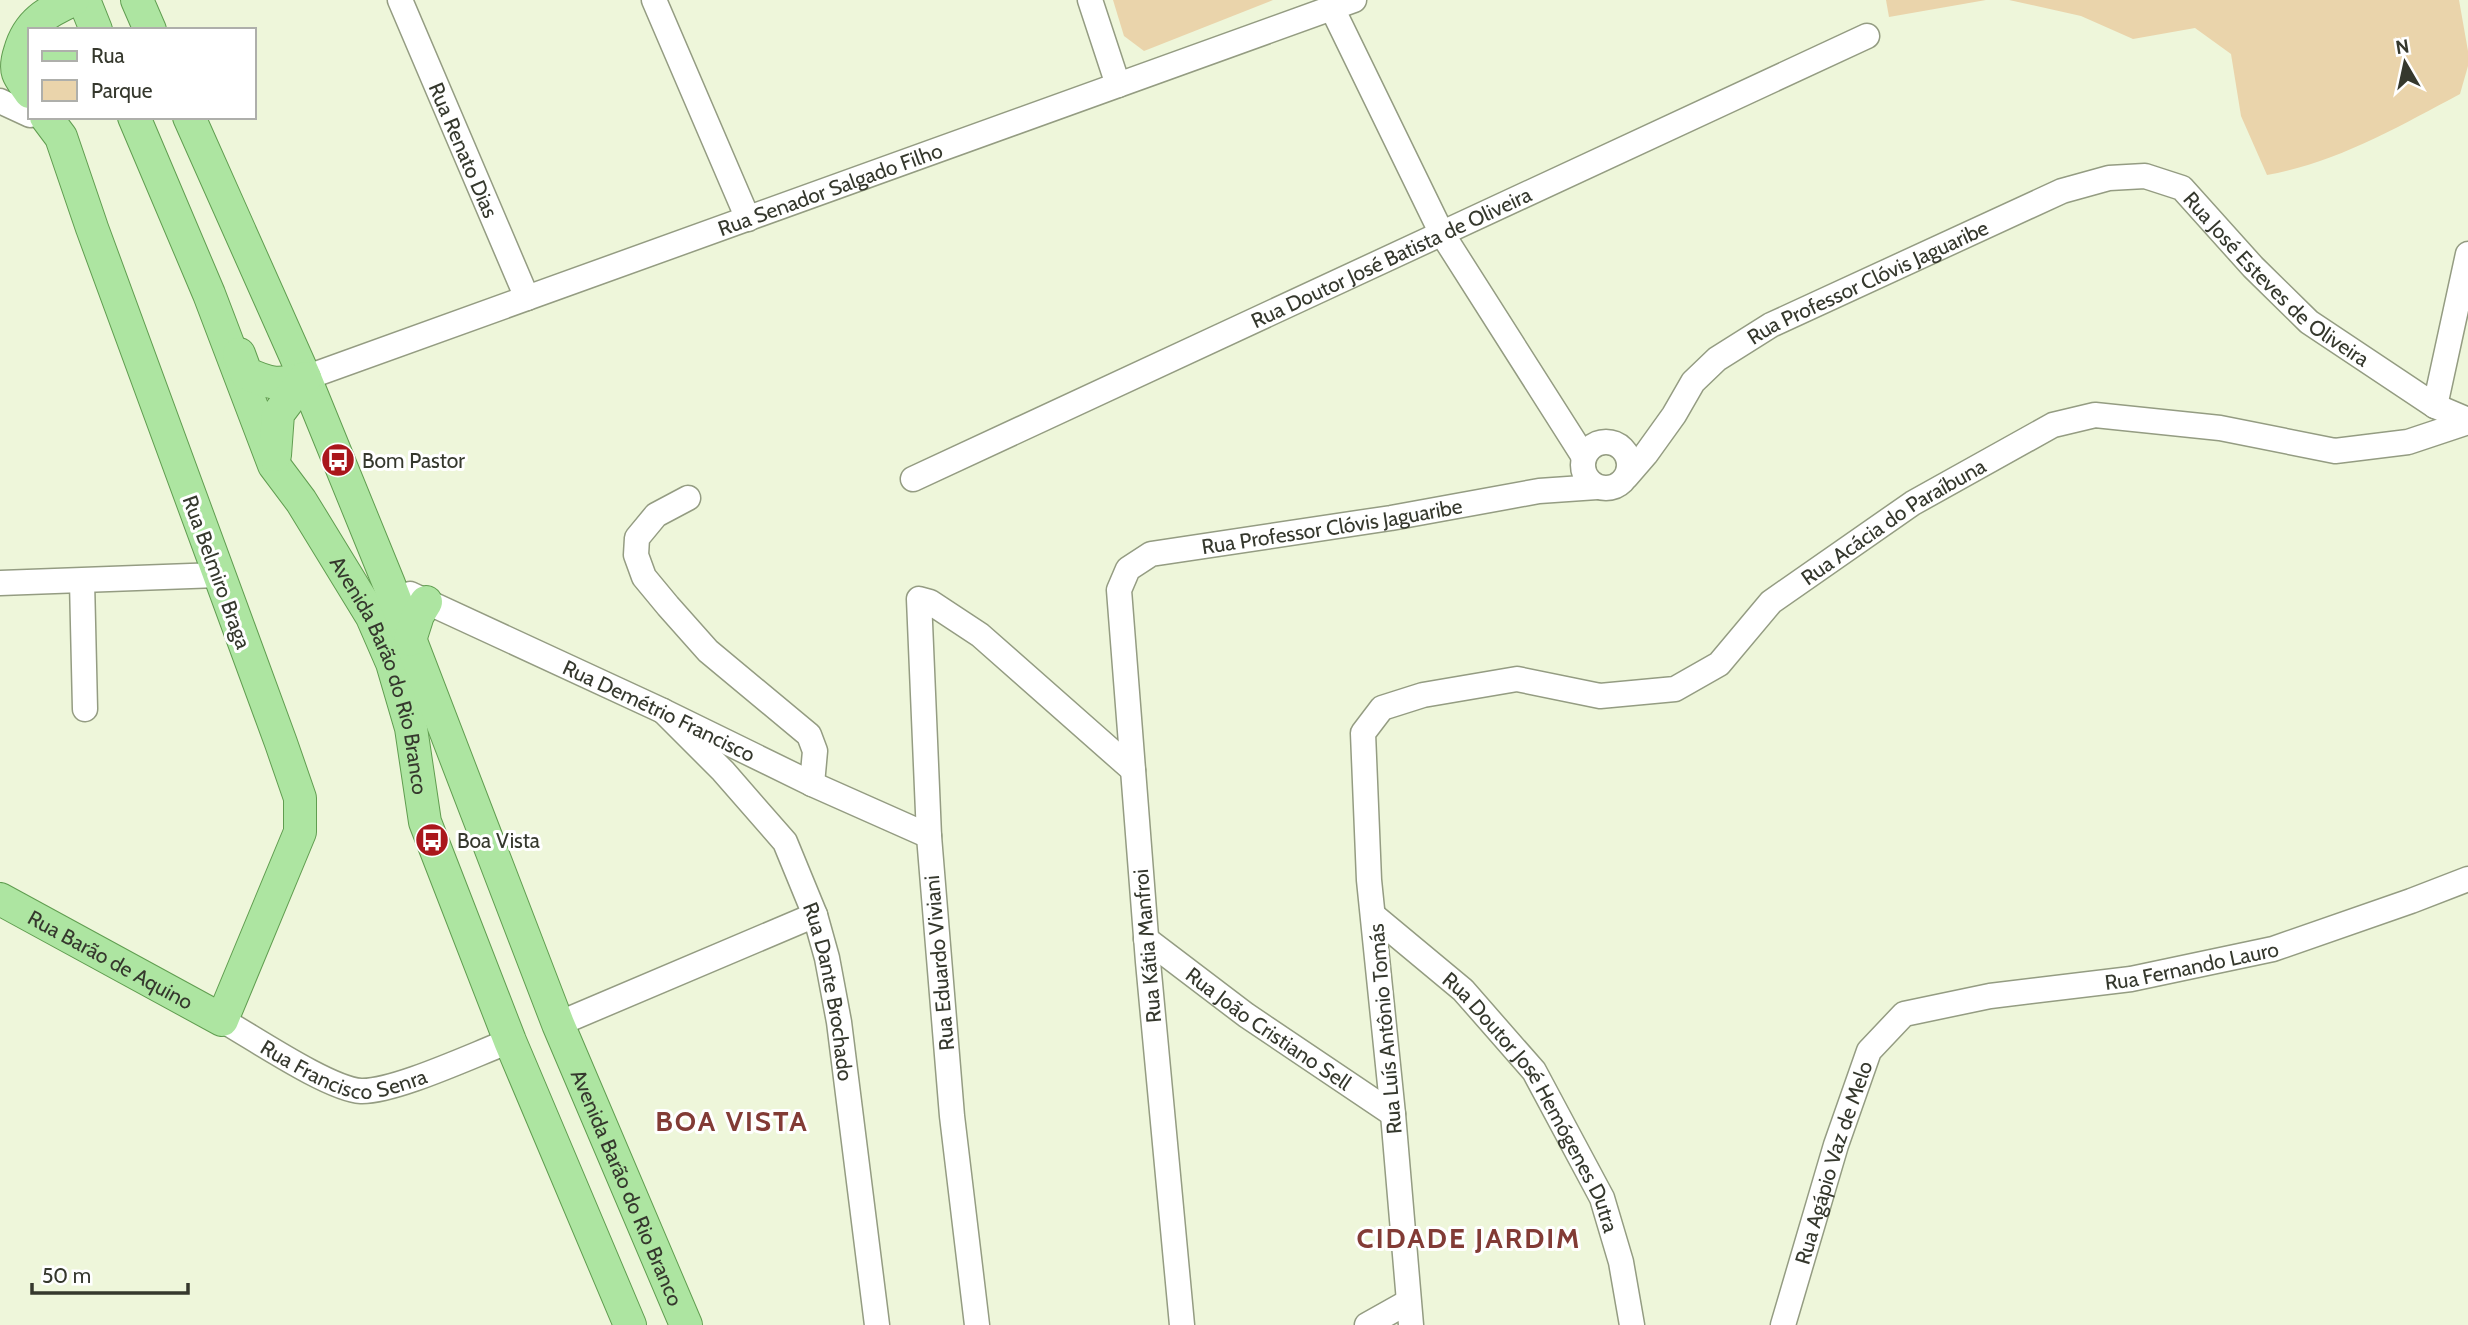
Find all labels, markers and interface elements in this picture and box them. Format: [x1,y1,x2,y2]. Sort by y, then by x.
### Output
legend [28,28,256,119]
north arrow [2370,28,2440,98]
text: N [2394,34,2411,59]
text: Rua [91,43,125,68]
text: Parque [91,78,153,103]
street label: Rua Renato Dias [424,79,504,222]
street label: Rua Senador Salgado Filho [714,137,946,241]
street label: Rua Doutor José Batista de Oliveira [1247,181,1535,333]
street label: Rua José Esteves de Oliveira [2179,186,2374,371]
street label: Rua Professor Clóvis Jaguaribe [1742,214,1992,349]
bus stop icon: Bom Pastor [319,441,357,479]
place label: Bom Pastor [362,448,465,473]
street label: Rua Acácia do Paraíbuna [1796,453,1990,590]
street label: Rua Belmiro Braga [178,492,256,652]
street label: Rua Professor Clóvis Jaguaribe [1200,493,1464,559]
street label: Avenida Barão do Rio Branco [325,551,433,796]
street label: Rua Demétrio Francisco [559,654,759,767]
bus stop icon: Boa Vista [413,821,451,859]
place label: Boa Vista [457,828,540,853]
street label: Rua Kátia Manfroi [1128,868,1166,1024]
street label: Rua Eduardo Viviani [919,874,959,1052]
street label: Rua Dante Brochado [798,898,859,1082]
street label: Rua Barão de Aquino [24,904,197,1014]
street label: Rua Luís Antônio Tomás [1363,922,1407,1135]
street label: Rua Fernando Lauro [2103,936,2281,995]
street label: Rua João Cristiano Sell [1181,962,1356,1095]
street label: Rua Doutor José Hemógenes Dutra [1438,966,1624,1235]
street label: Rua Francisco Senra [256,1034,430,1104]
street label: Rua Agápio Vaz de Melo [1789,1058,1877,1267]
street label: Avenida Barão do Rio Branco [566,1066,689,1309]
district label: BOA VISTA [655,1104,809,1138]
district label: CIDADE JARDIM [1357,1221,1581,1255]
scale bar [32,1252,187,1296]
text: 50 m [42,1263,91,1288]

